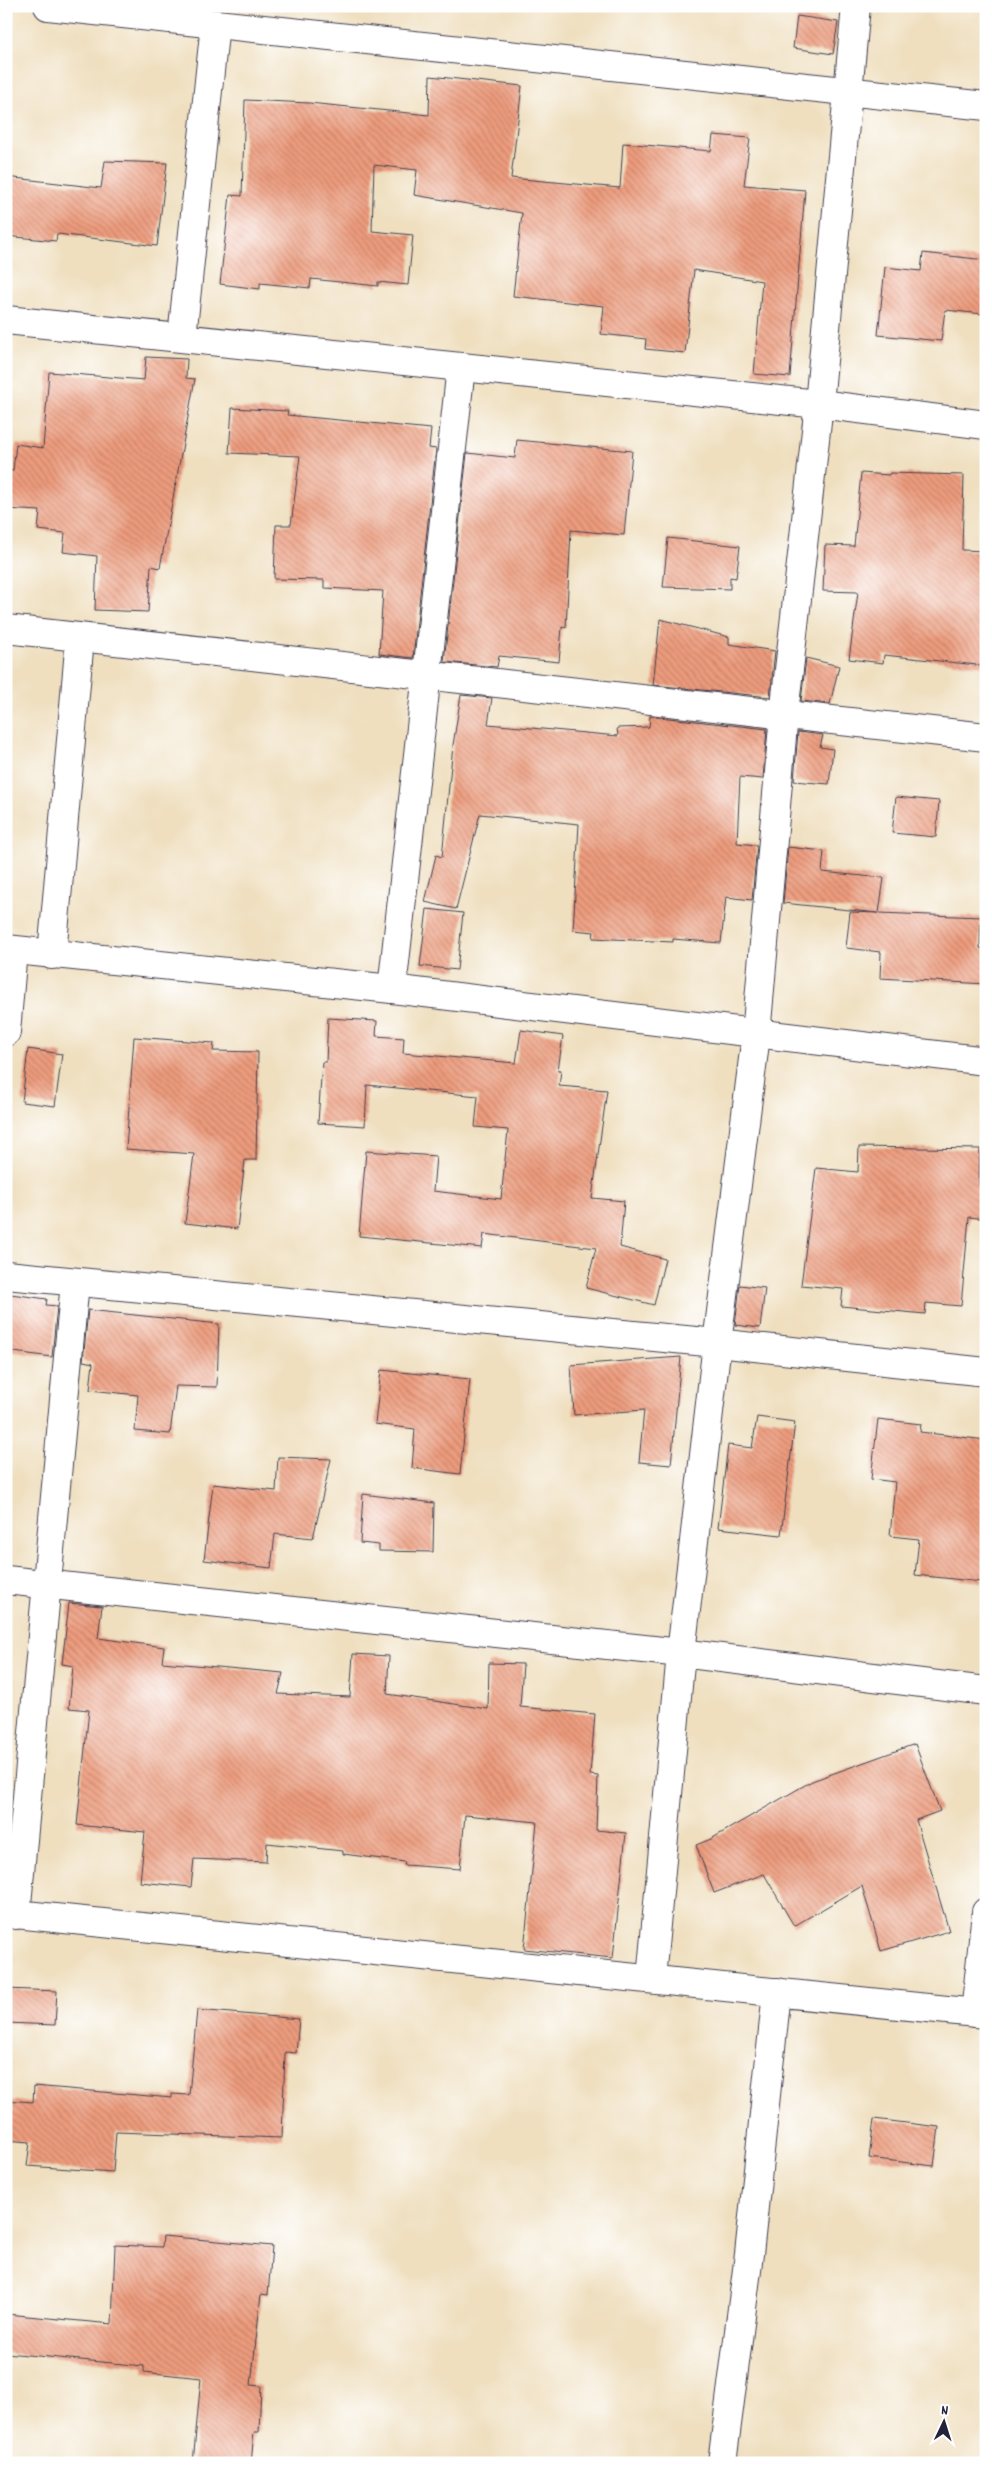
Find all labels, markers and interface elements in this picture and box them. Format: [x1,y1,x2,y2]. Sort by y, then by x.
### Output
north arrow [920,2396,970,2446]
text: N [941,2401,949,2421]

